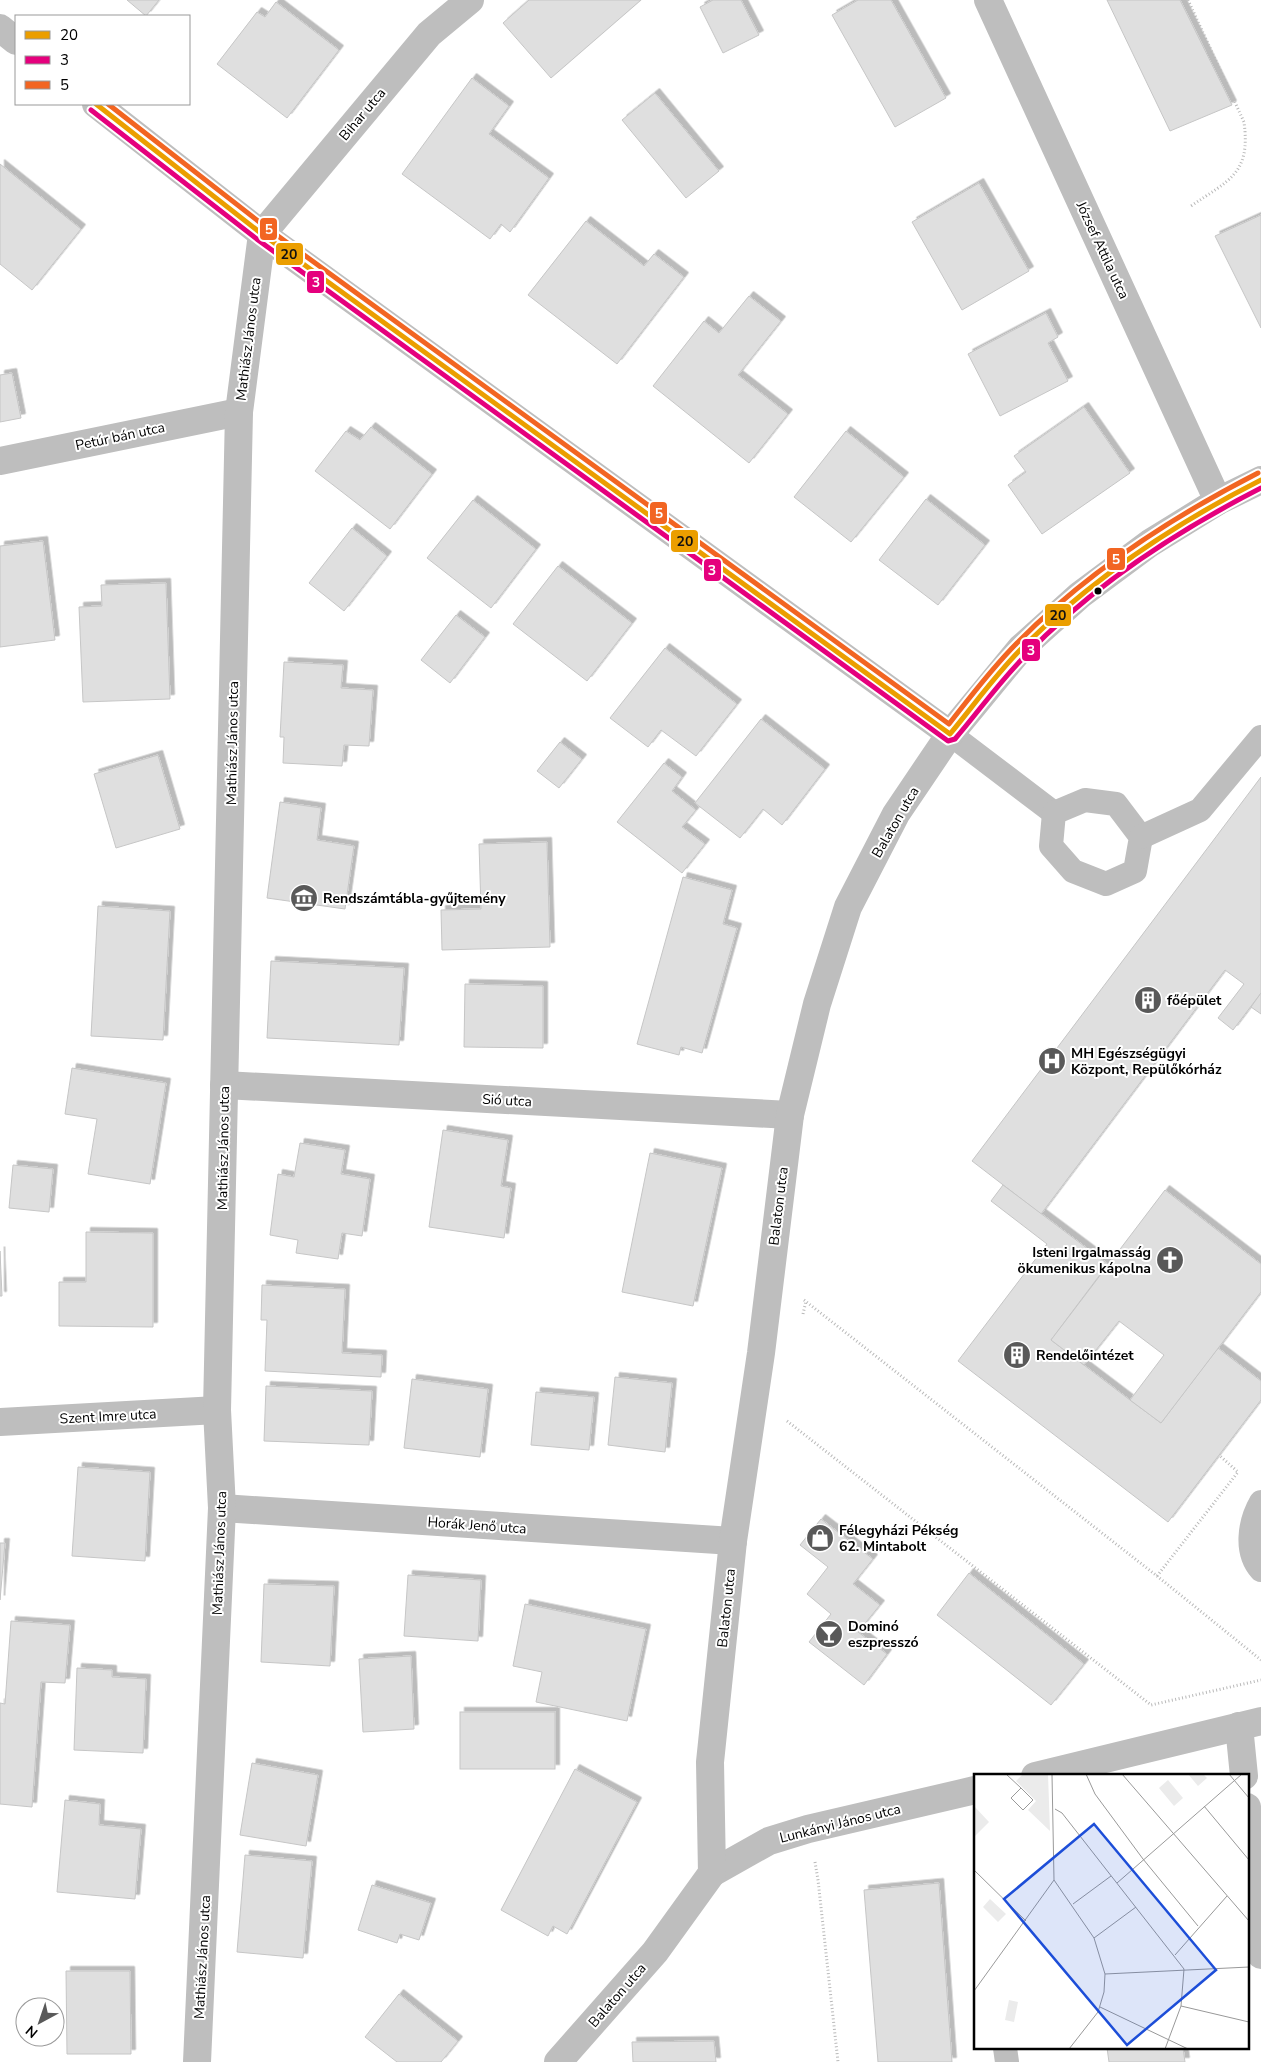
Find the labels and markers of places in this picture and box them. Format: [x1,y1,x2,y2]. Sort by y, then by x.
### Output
unlabelled marker [1093,586,1103,596]
museum icon: Rendszámtábla-gyűjtemény [289,883,319,913]
place label: Rendszámtábla-gyűjtemény [323,889,506,908]
building icon: főépület [1133,985,1163,1015]
place label: főépület [1167,991,1222,1010]
place label: MH Egészségügyi Központ, Repülőkórház [1071,1044,1222,1079]
hospital icon: MH Egészségügyi Központ, Repülőkórház [1037,1046,1067,1076]
place label: Isteni Irgalmasság ökumenikus kápolna [1018,1243,1151,1278]
church icon: Isteni Irgalmasság ökumenikus kápolna [1155,1245,1185,1275]
building icon: Rendelőintézet [1002,1340,1032,1370]
place label: Rendelőintézet [1036,1346,1134,1365]
place label: Félegyházi Pékség 62. Mintabolt [839,1521,958,1556]
shop icon: Félegyházi Pékség 62. Mintabolt [805,1523,835,1553]
place label: Dominó eszpresszó [848,1617,919,1652]
bar icon: Dominó eszpresszó [814,1619,844,1649]

